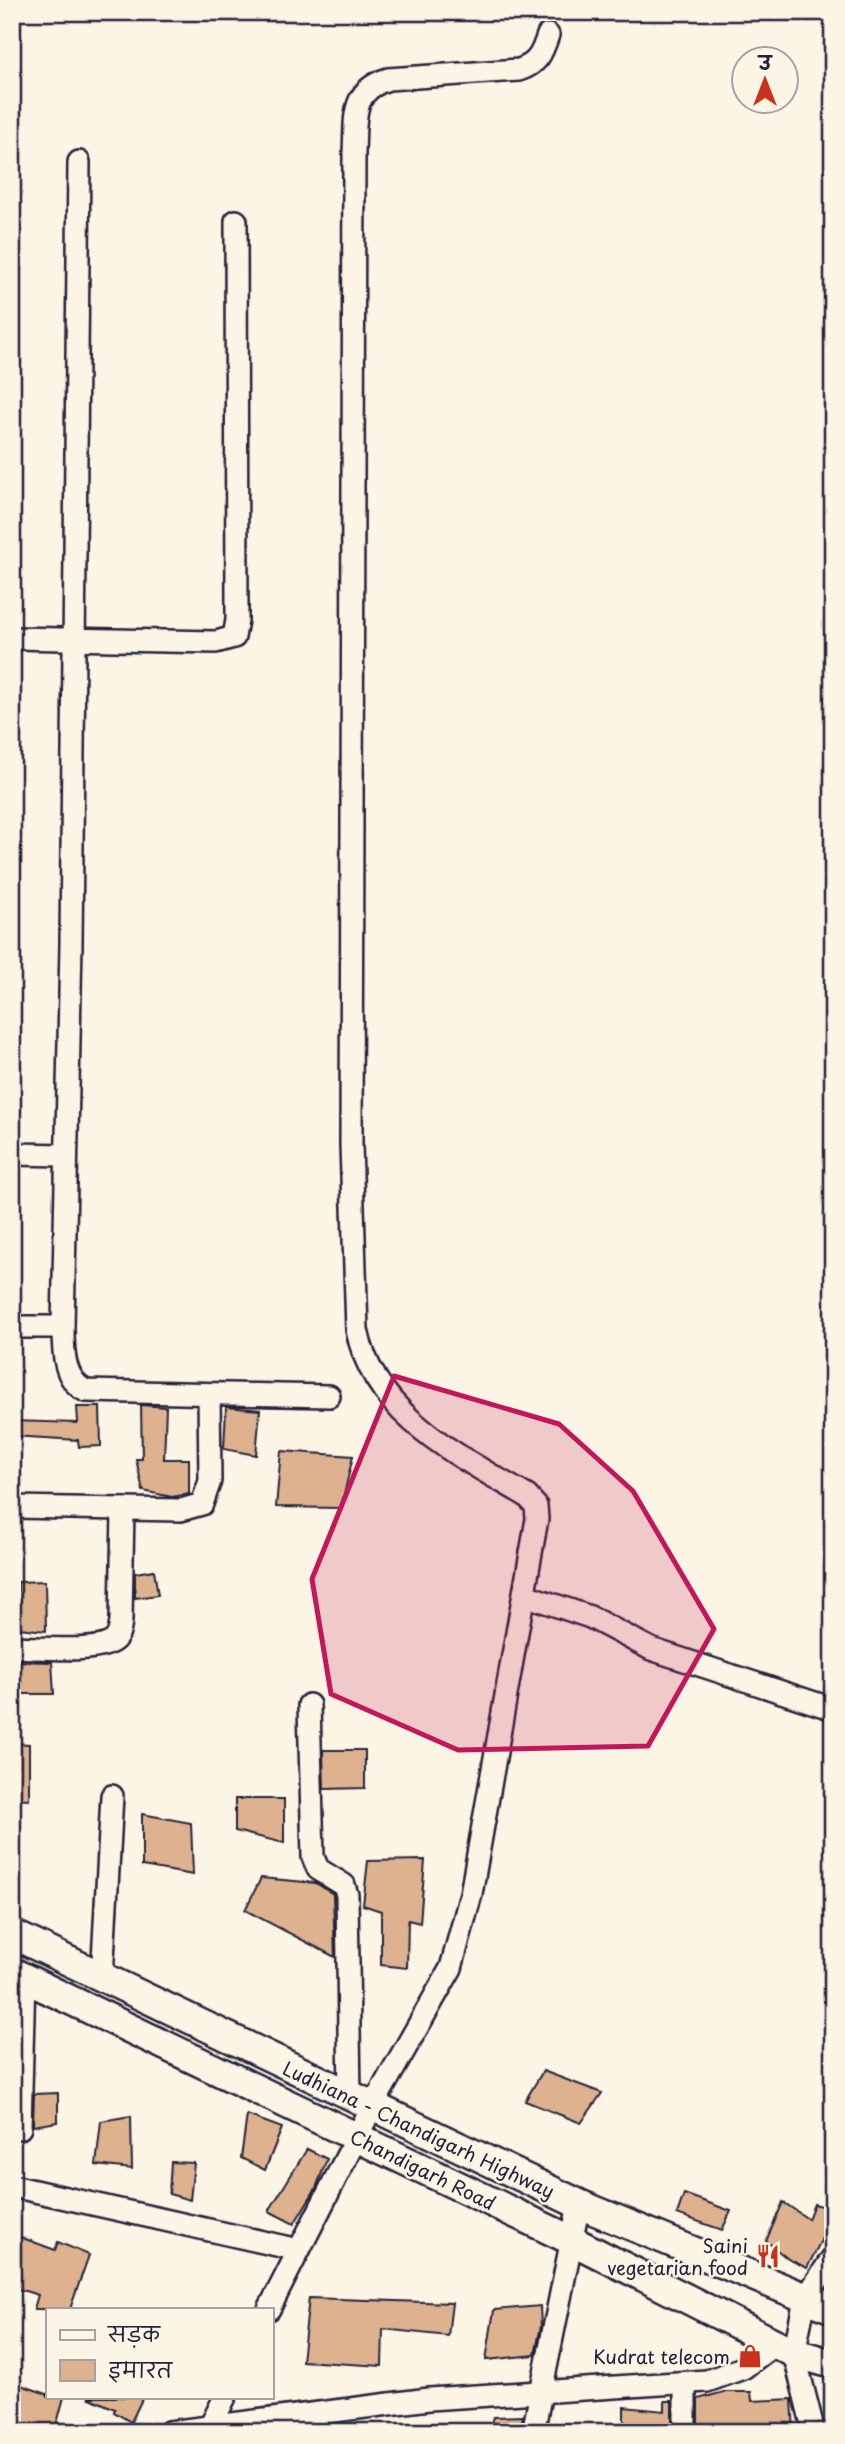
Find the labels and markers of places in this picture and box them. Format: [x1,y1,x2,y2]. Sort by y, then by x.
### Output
place label: Saini vegetarian food [608,2231,748,2281]
restaurant icon: Saini vegetarian food [754,2242,782,2270]
place label: Kudrat telecom [593,2342,730,2370]
shop icon: Kudrat telecom [736,2342,764,2370]

